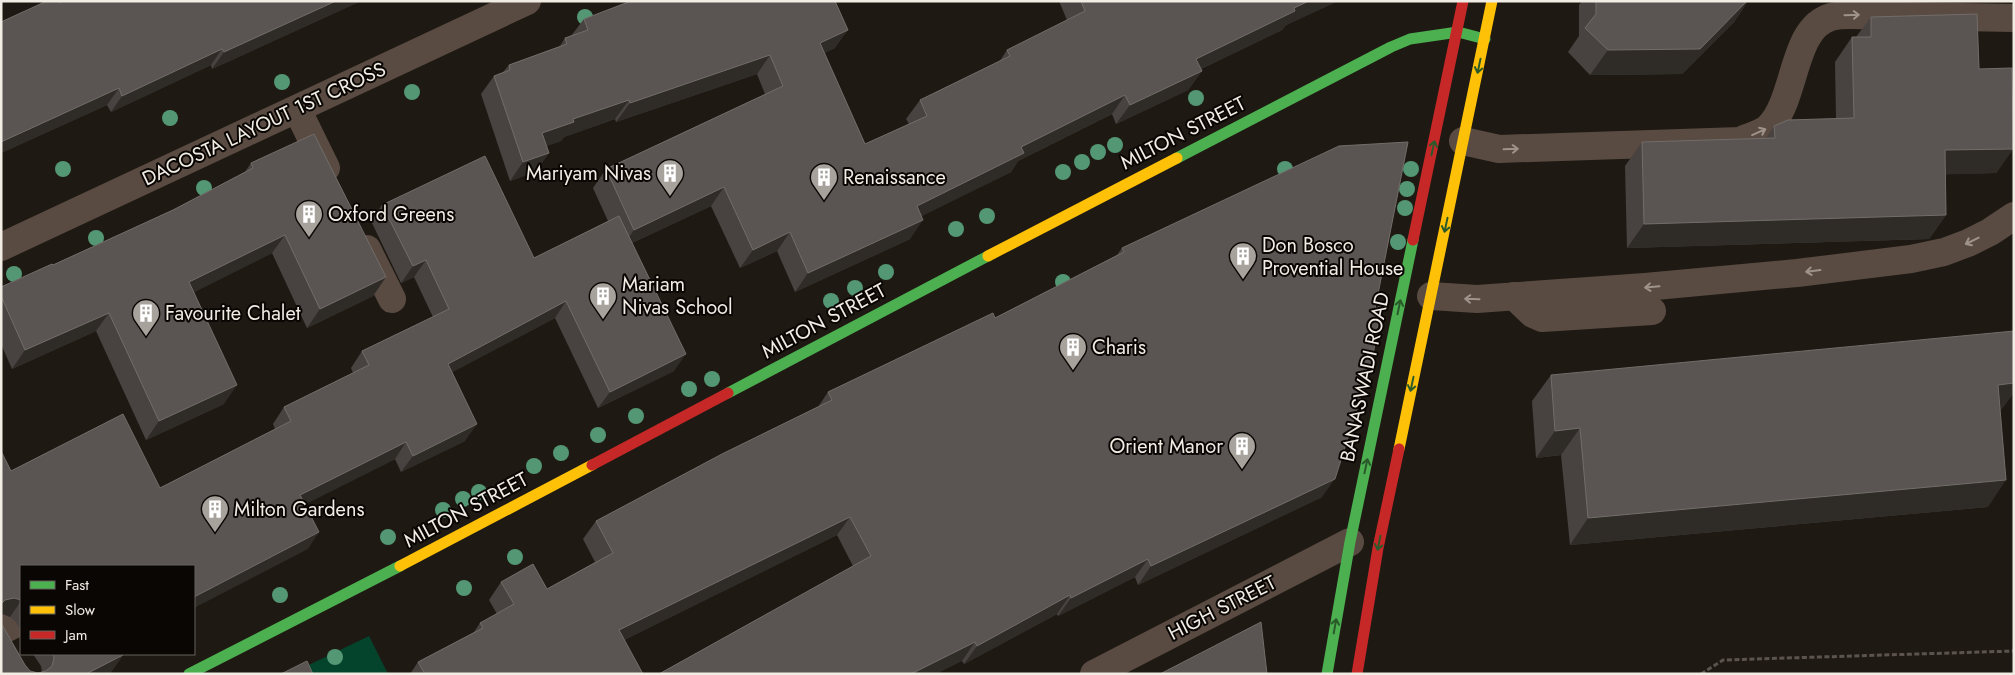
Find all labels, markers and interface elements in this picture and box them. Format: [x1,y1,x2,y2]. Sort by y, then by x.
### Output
one-way arrow [1843,11,1859,20]
street label: DACOSTA LAYOUT 1ST CROSS [137,55,391,193]
one-way arrow [1474,58,1483,74]
street label: MILTON STREET [1115,89,1251,177]
one-way arrow [1751,127,1766,137]
one-way arrow [1429,141,1439,157]
one-way arrow [1502,144,1519,154]
building icon: Mariyam Nivas [655,158,685,197]
place label: Mariyam Nivas [526,159,651,188]
building icon: Renaissance [809,162,839,201]
place label: Renaissance [843,163,946,192]
building icon: Oxford Greens [294,199,324,238]
place label: Oxford Greens [328,200,454,229]
one-way arrow [1440,217,1450,233]
place label: Don Bosco Provential House [1262,231,1403,283]
one-way arrow [1965,237,1980,246]
building icon: Don Bosco Provential House [1228,241,1258,280]
one-way arrow [1806,266,1822,276]
place label: Mariam Nivas School [622,270,733,322]
street label: MILTON STREET [757,276,892,366]
building icon: Mariam Nivas School [588,281,618,320]
one-way arrow [1644,282,1660,292]
street label: BANASWADI ROAD [1333,290,1397,464]
one-way arrow [1464,294,1480,303]
building icon: Favourite Chalet [131,298,161,337]
place label: Favourite Chalet [165,299,301,328]
one-way arrow [1395,300,1405,316]
building icon: Charis [1058,332,1088,371]
place label: Charis [1092,333,1146,362]
one-way arrow [1407,376,1417,392]
building icon: Orient Manor [1227,431,1257,470]
place label: Orient Manor [1109,432,1223,461]
one-way arrow [1362,459,1371,475]
street label: MILTON STREET [399,465,534,555]
building icon: Milton Gardens [200,494,230,533]
place label: Milton Gardens [234,495,364,524]
one-way arrow [1374,535,1383,551]
legend [20,565,195,655]
street label: HIGH STREET [1163,568,1282,648]
text: Fast [65,574,89,596]
text: Slow [65,599,96,621]
one-way arrow [1331,618,1341,634]
text: Jam [63,624,88,646]

